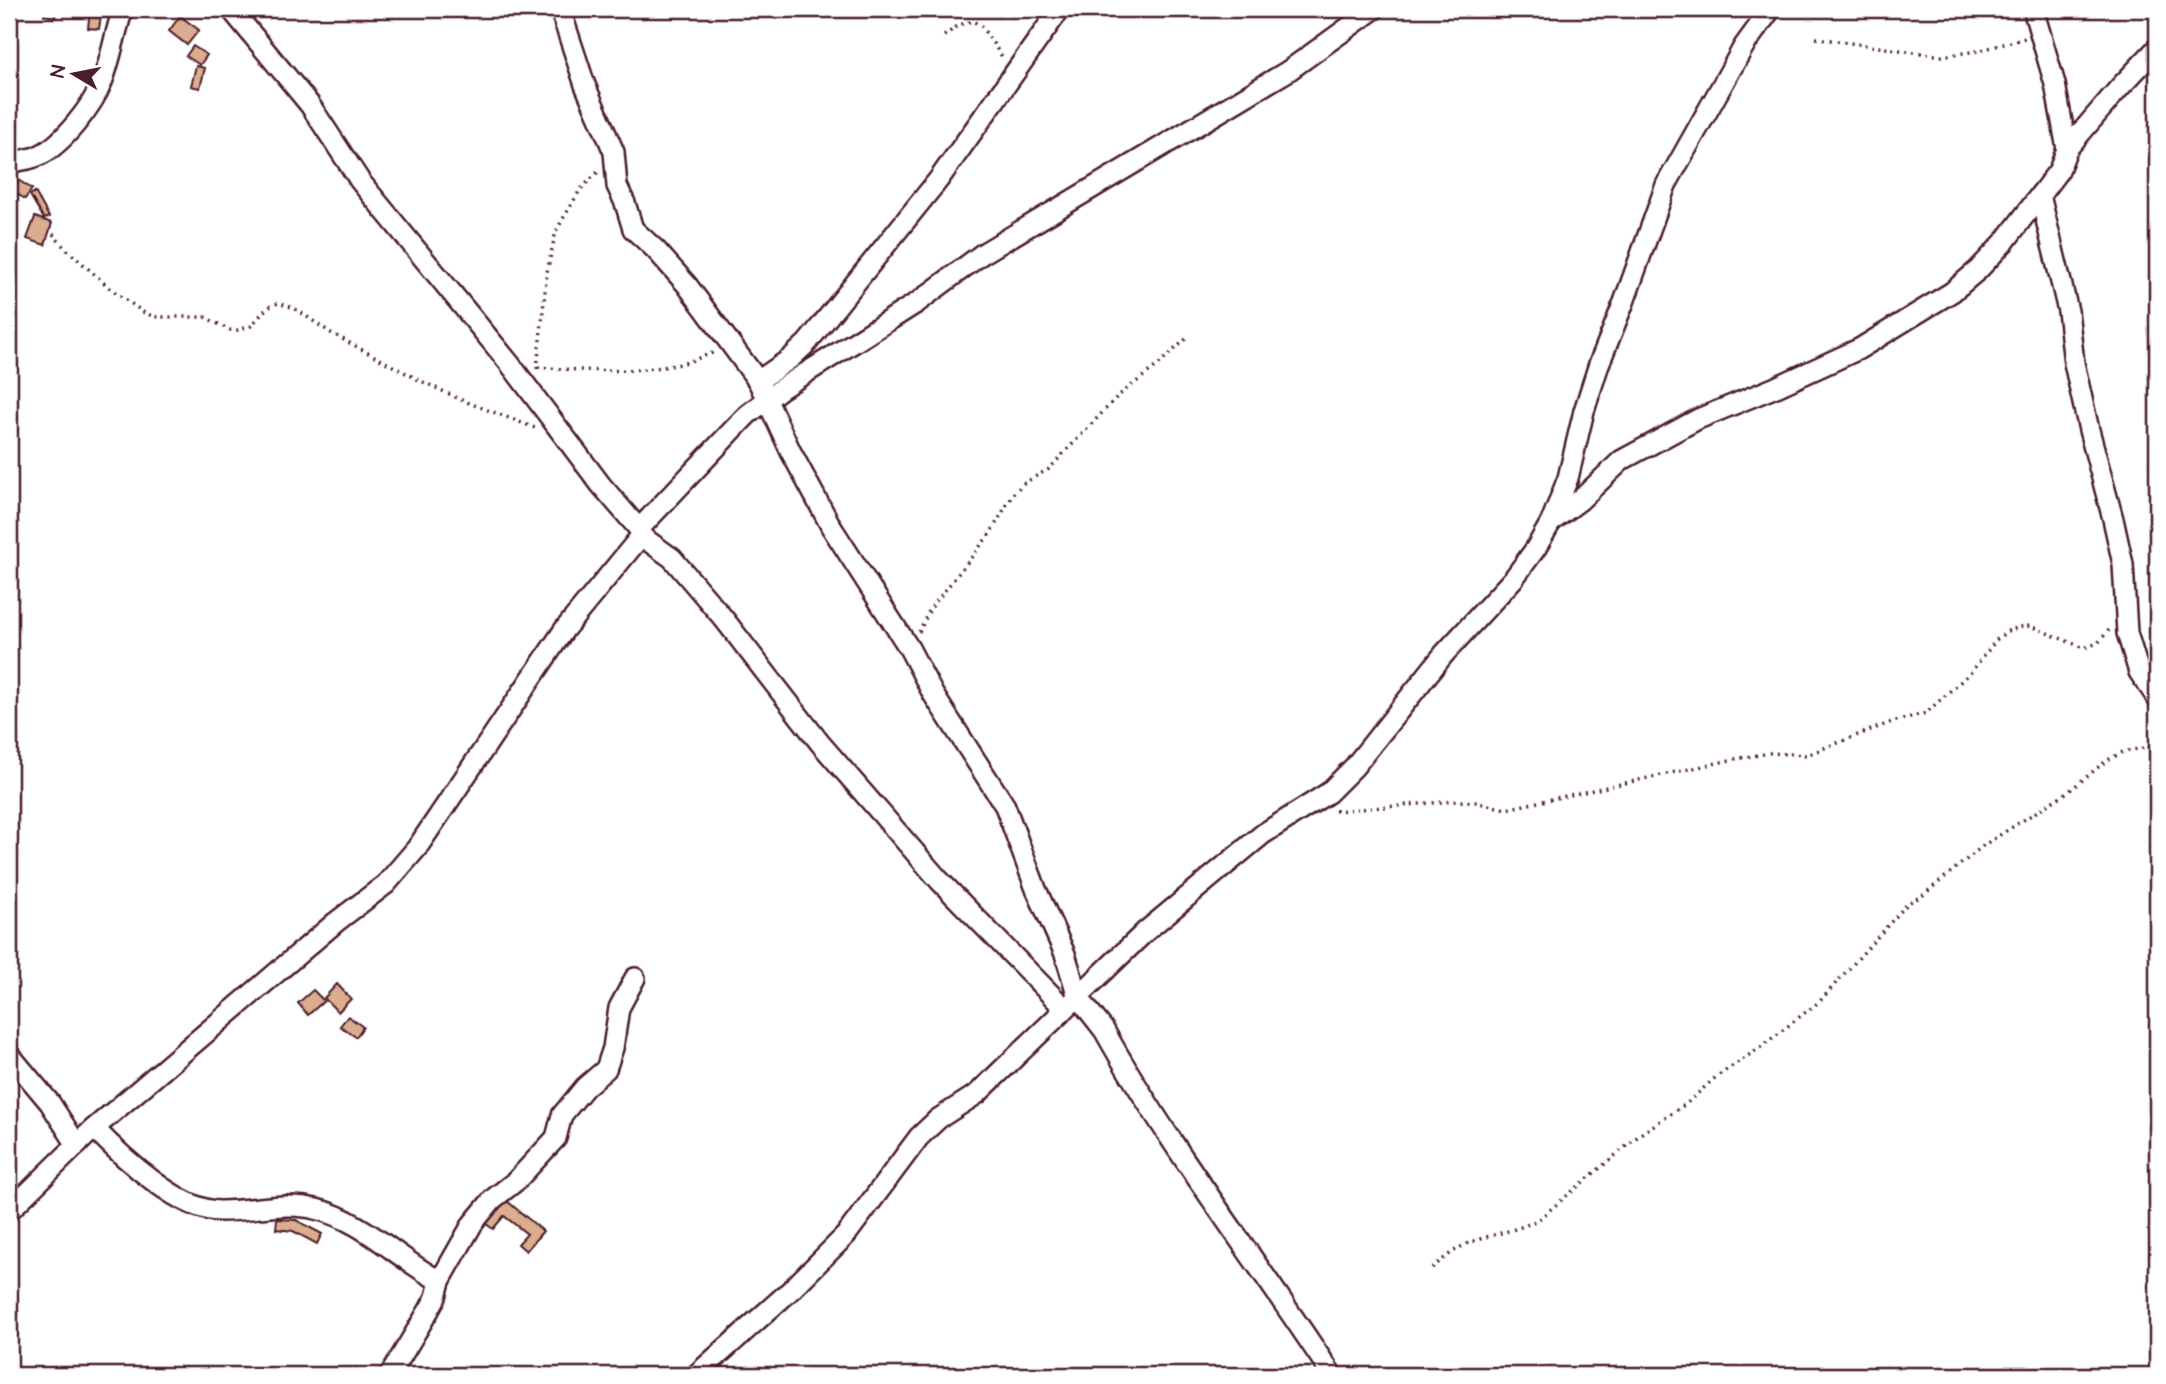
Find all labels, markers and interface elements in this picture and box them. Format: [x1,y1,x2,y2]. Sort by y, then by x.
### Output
north arrow [38,38,108,108]
text: N [44,63,73,80]

